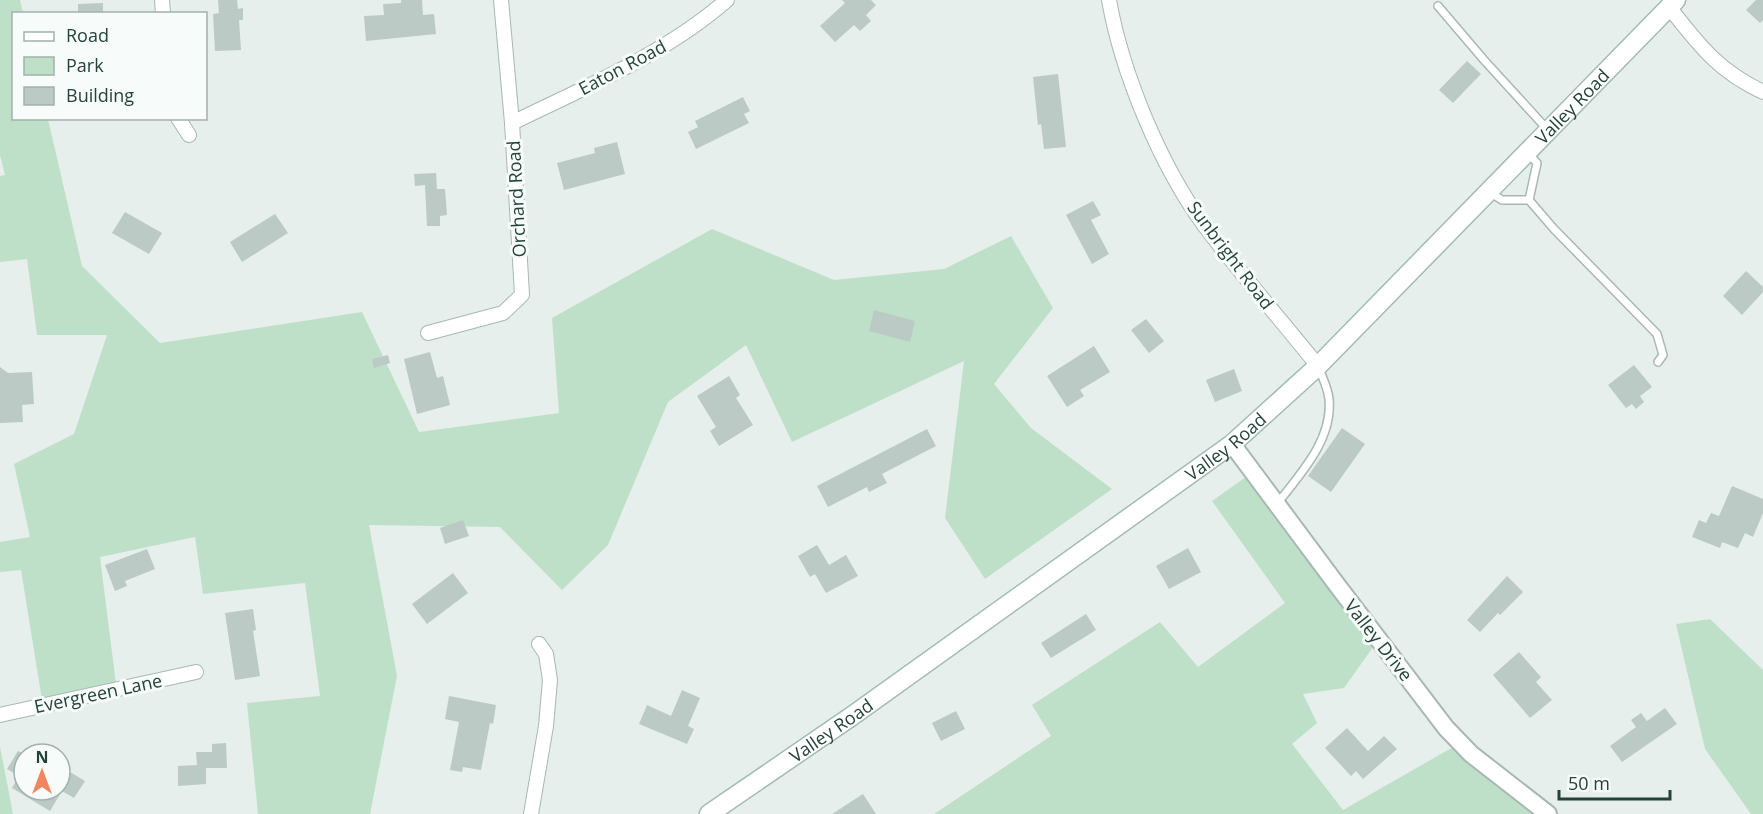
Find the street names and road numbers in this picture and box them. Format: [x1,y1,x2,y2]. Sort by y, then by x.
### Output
street label: Eaton Road [574,34,670,100]
street label: Valley Road [1530,63,1614,149]
street label: Orchard Road [501,140,531,258]
street label: Sunbright Road [1182,196,1280,314]
street label: Valley Road [1180,407,1271,486]
street label: Valley Drive [1339,594,1419,686]
street label: Evergreen Lane [32,668,164,718]
street label: Valley Road [784,693,878,768]

